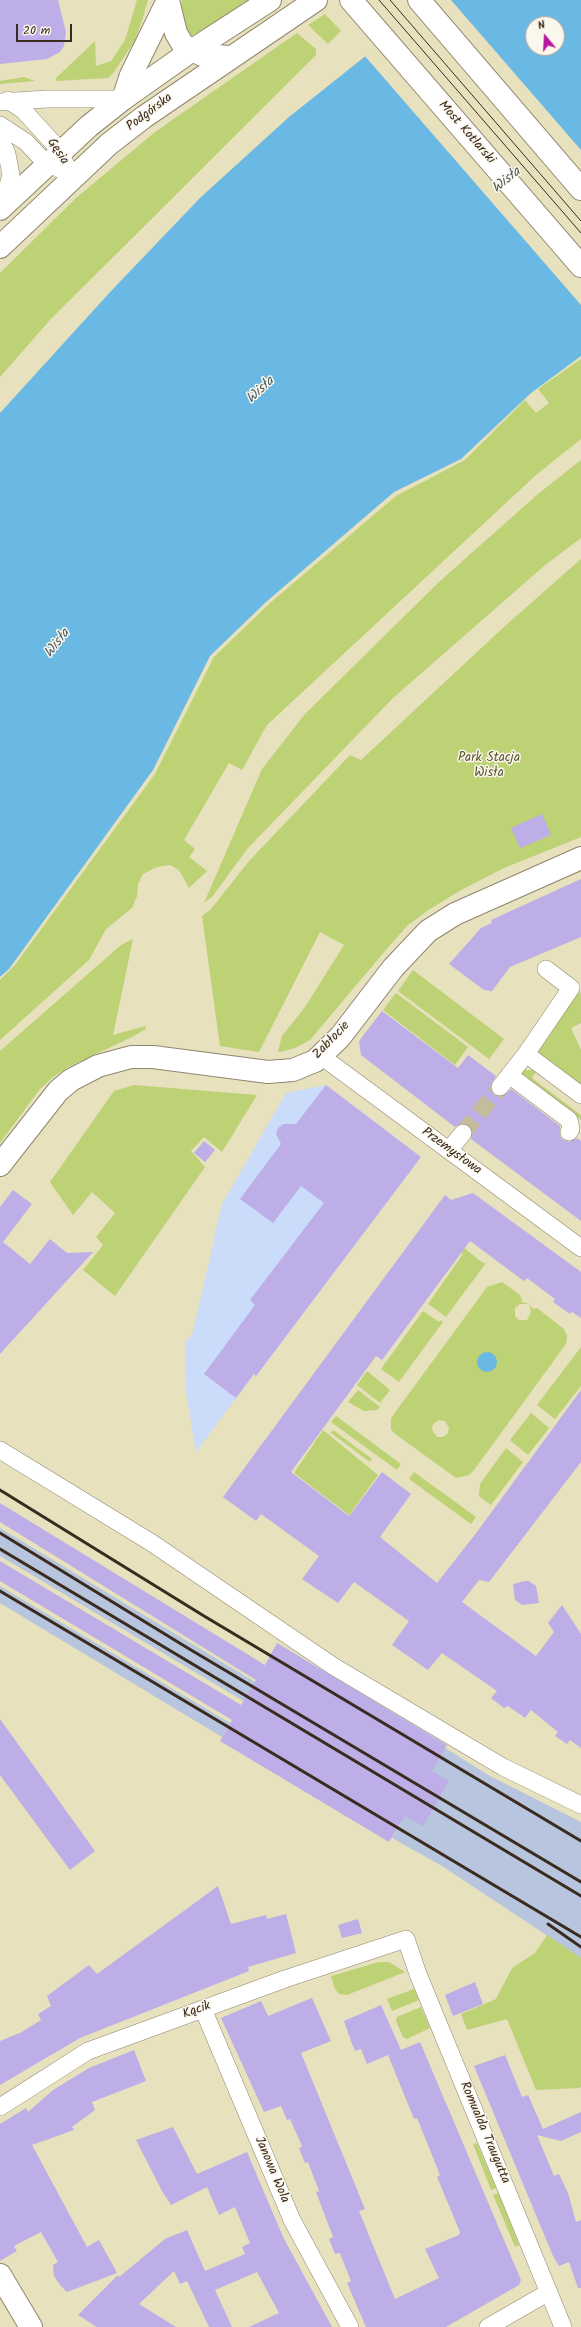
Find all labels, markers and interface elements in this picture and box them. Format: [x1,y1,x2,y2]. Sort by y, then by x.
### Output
scale bar [18,16,74,42]
north arrow [525,16,565,56]
text: N [536,16,548,35]
text: 20 m [23,21,50,40]
street label: Podgórska [124,91,176,135]
street label: Most Kotlarski [434,98,498,168]
street label: Gęsia [43,136,71,168]
water label: Wisła [489,165,525,197]
water label: Wisła [244,374,278,408]
water label: Wisła [42,626,74,662]
park label: Park Stacja Wisła [458,751,520,782]
street label: Zabłocie [310,1019,354,1063]
street label: Przemysłowa [418,1125,484,1179]
street label: Kącik [181,1999,213,2023]
street label: Romualda Traugutta [455,2080,513,2186]
street label: Janowa Wola [250,2135,292,2205]

